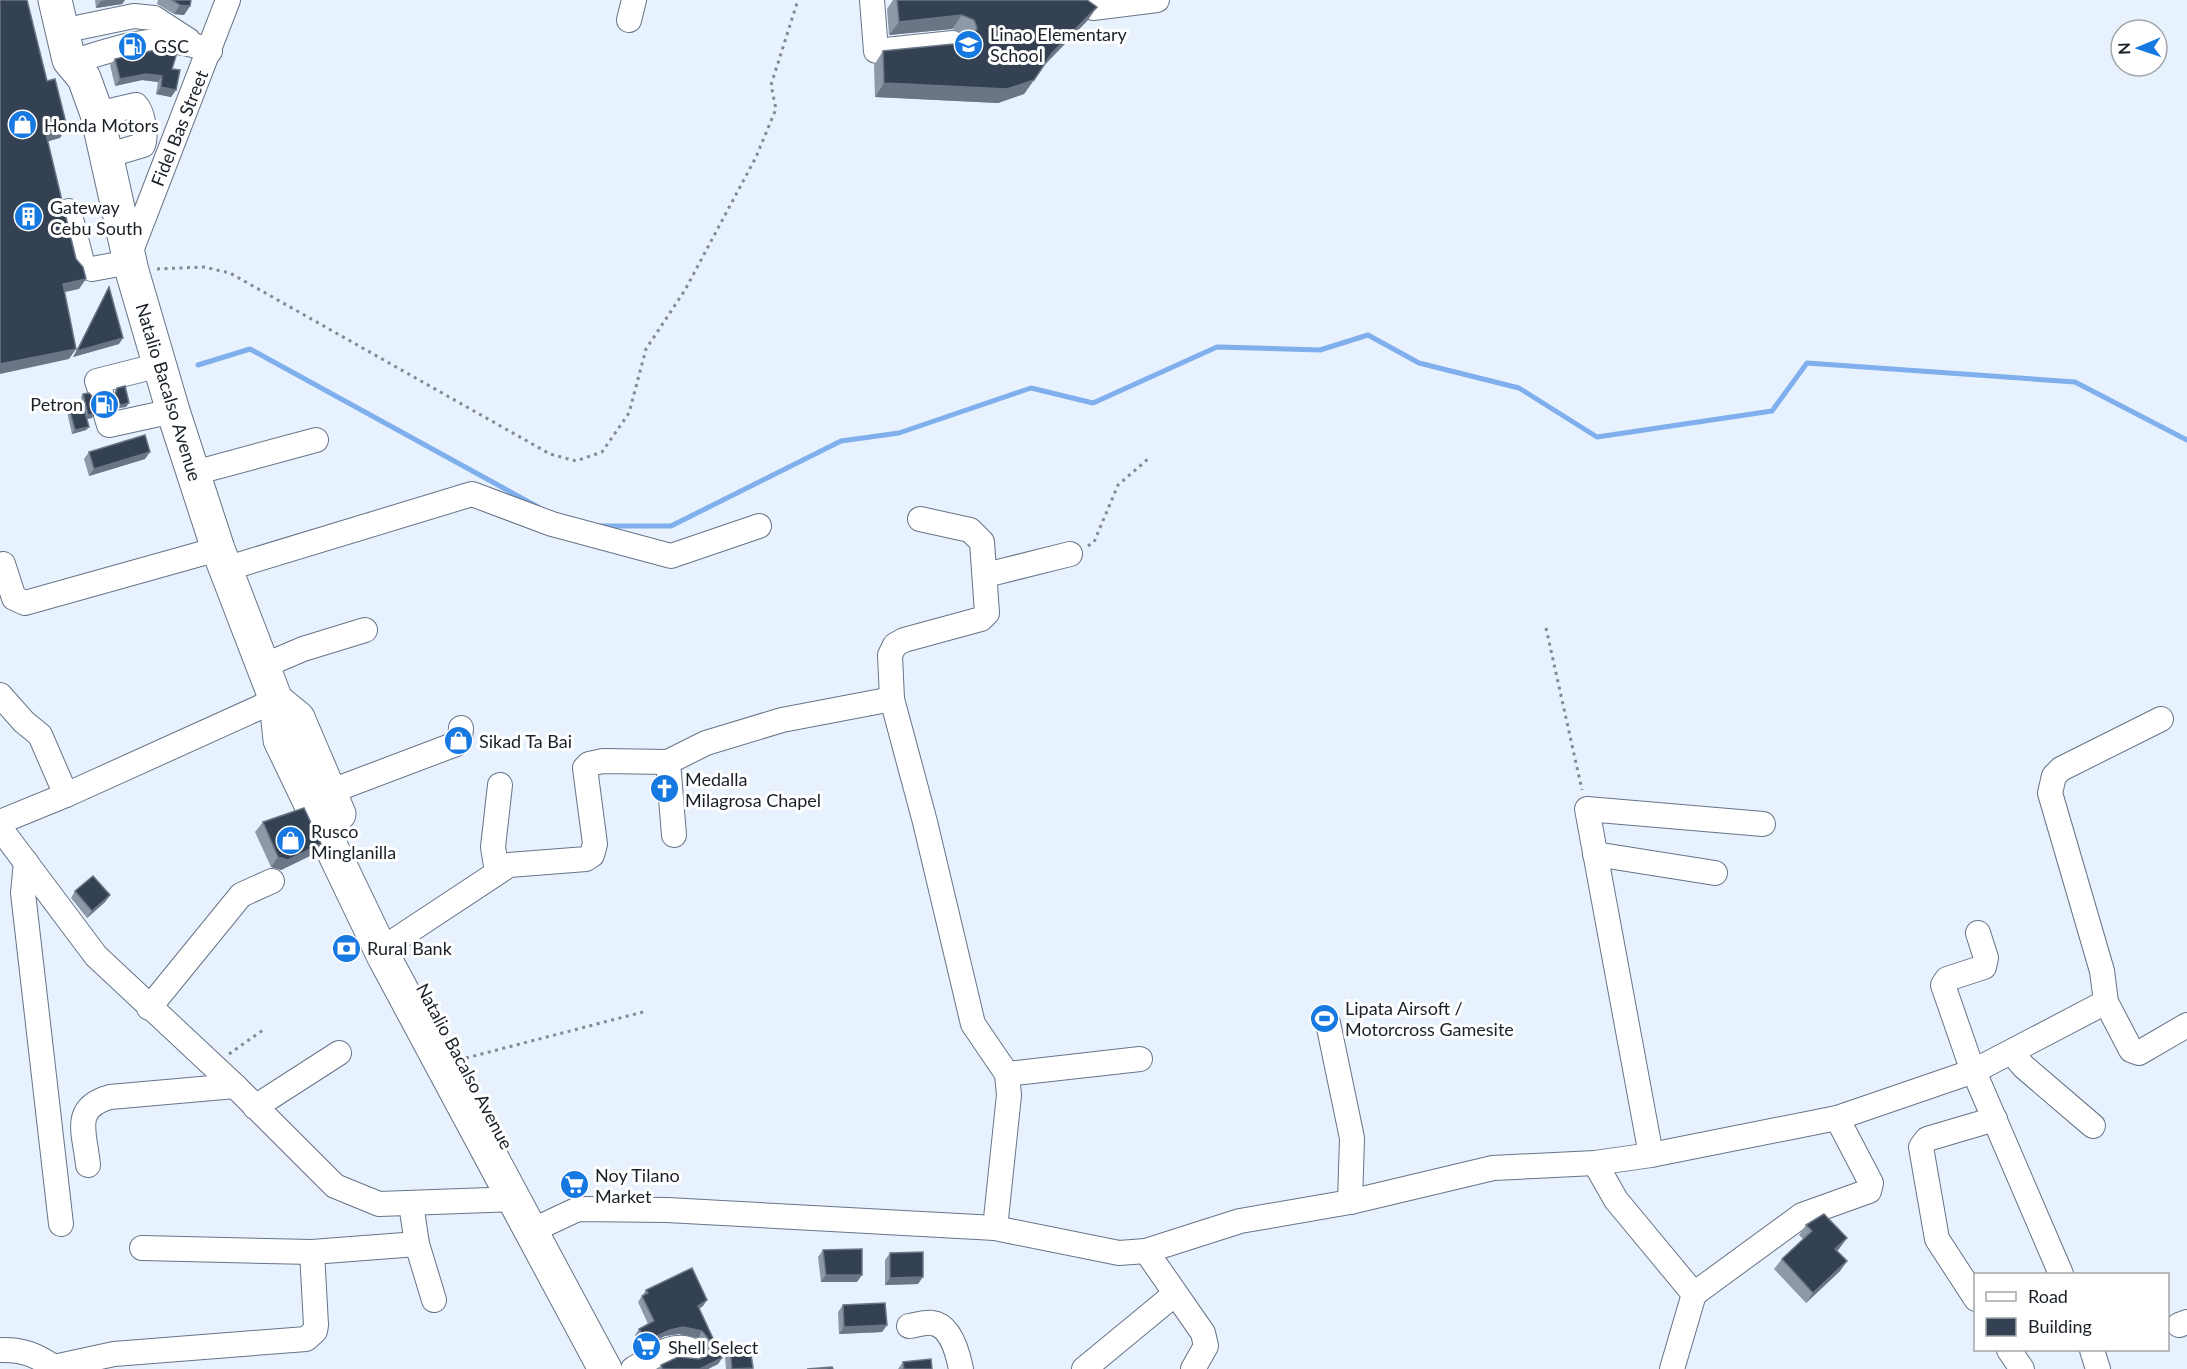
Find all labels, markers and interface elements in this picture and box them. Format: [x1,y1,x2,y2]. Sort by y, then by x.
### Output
north arrow [2109,18,2169,78]
place label: Linao Elementary School [990,23,1128,66]
school or university icon: Linao Elementary School [953,28,985,60]
fuel station icon: GSC [117,30,149,62]
place label: GSC [154,35,189,57]
text: N [2114,42,2133,55]
street label: Fidel Bas Street [146,66,212,189]
shop icon: Honda Motors [7,109,39,141]
place label: Honda Motors [44,114,159,136]
place label: Gateway Cebu South [50,196,143,239]
building icon: Gateway Cebu South [13,201,45,233]
street label: Natalio Bacalso Avenue [131,300,207,484]
fuel station icon: Petron [88,388,120,420]
place label: Petron [30,393,83,415]
shop icon: Sikad Ta Bai [442,725,474,757]
place label: Sikad Ta Bai [479,730,572,752]
place label: Medalla Milagrosa Chapel [685,768,821,811]
church icon: Medalla Milagrosa Chapel [648,773,680,805]
place label: Rusco Minglanilla [311,820,396,863]
shop icon: Rusco Minglanilla [274,825,306,857]
bank icon: Rural Bank [330,932,362,964]
place label: Rural Bank [367,937,453,959]
street label: Natalio Bacalso Avenue [412,979,518,1153]
place label: Lipata Airsoft / Motorcross Gamesite [1345,997,1514,1040]
sports icon: Lipata Airsoft / Motorcross Gamesite [1308,1002,1340,1034]
place label: Noy Tilano Market [595,1164,680,1207]
supermarket icon: Noy Tilano Market [558,1169,590,1201]
legend [1974,1273,2169,1351]
text: Road [2028,1285,2068,1307]
text: Building [2028,1315,2092,1337]
supermarket icon: Shell Select [631,1331,663,1363]
place label: Shell Select [668,1336,759,1358]

